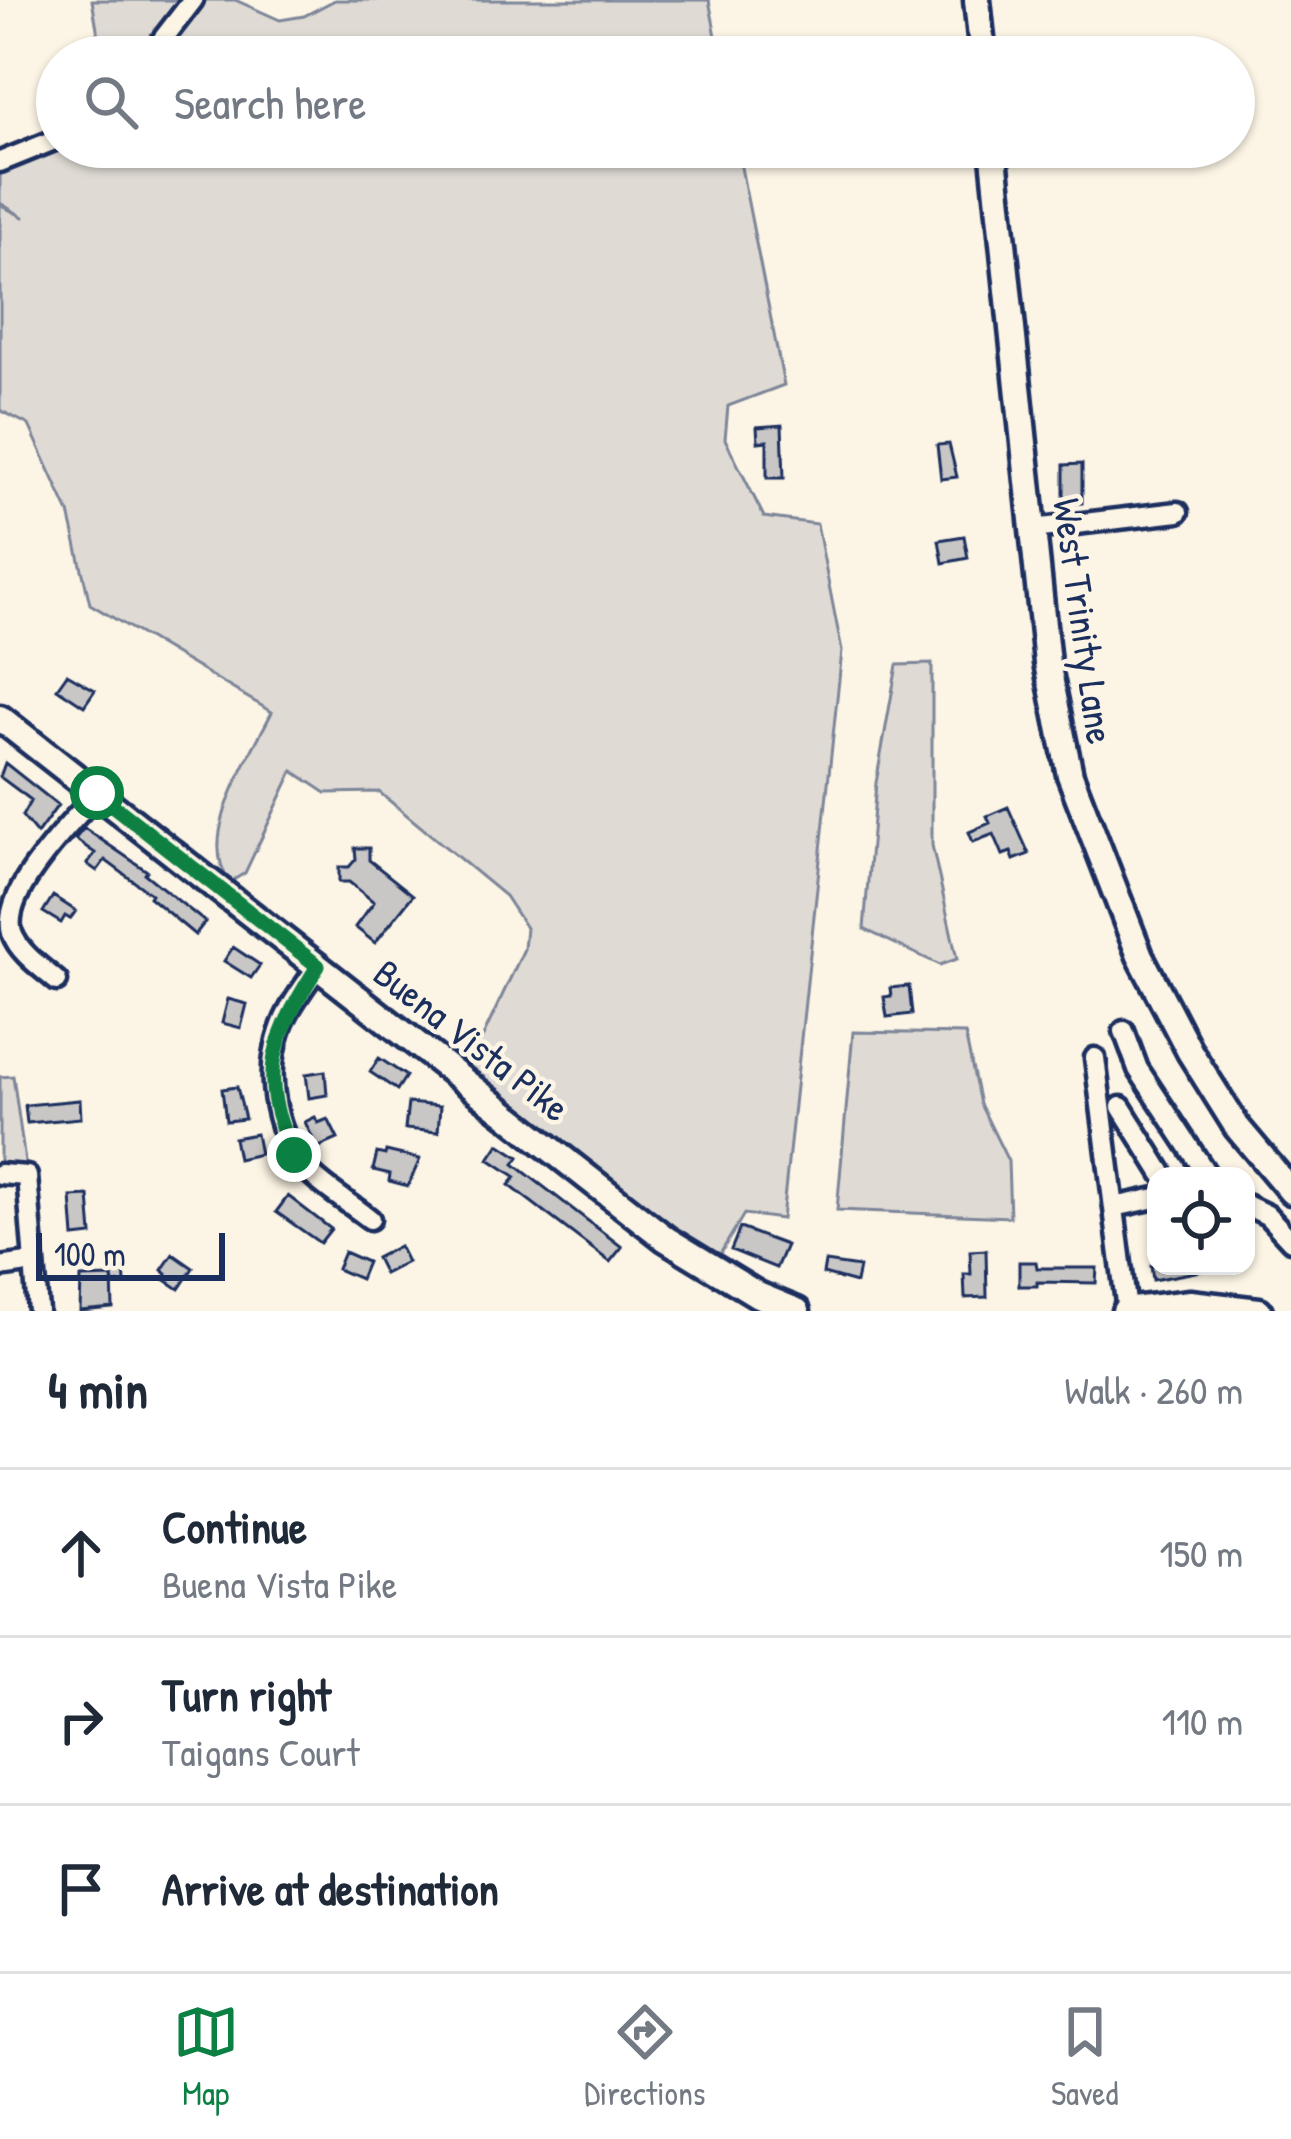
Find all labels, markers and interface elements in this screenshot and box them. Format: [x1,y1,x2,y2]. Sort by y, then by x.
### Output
search box [36,36,1255,168]
icon: search [78,69,144,135]
text: Search here [174,72,366,133]
street label: West Trinity Lane [1041,495,1128,747]
route start [70,766,124,820]
street label: Buena Vista Pike [363,946,581,1133]
route end [267,1128,321,1182]
map controls [1147,1167,1255,1275]
button: locate [1147,1167,1255,1275]
scale bar [36,1227,225,1280]
text: 100 m [54,1232,126,1276]
text: 4 min [48,1355,148,1424]
text: Walk · 260 m [1065,1363,1243,1416]
text: Continue [162,1496,307,1557]
icon: ahead [48,1520,114,1586]
text: 150 m [1159,1526,1243,1579]
text: Buena Vista Pike [162,1557,397,1610]
text: Turn right [162,1664,331,1725]
icon: right [48,1688,114,1754]
text: 110 m [1162,1694,1243,1747]
text: Taigans Court [162,1725,360,1778]
icon: arrive [48,1856,114,1922]
text: Arrive at destination [162,1858,499,1919]
tab: Map [173,1999,239,2115]
tab: Directions [584,1999,706,2115]
tab: Saved [1051,1999,1118,2115]

